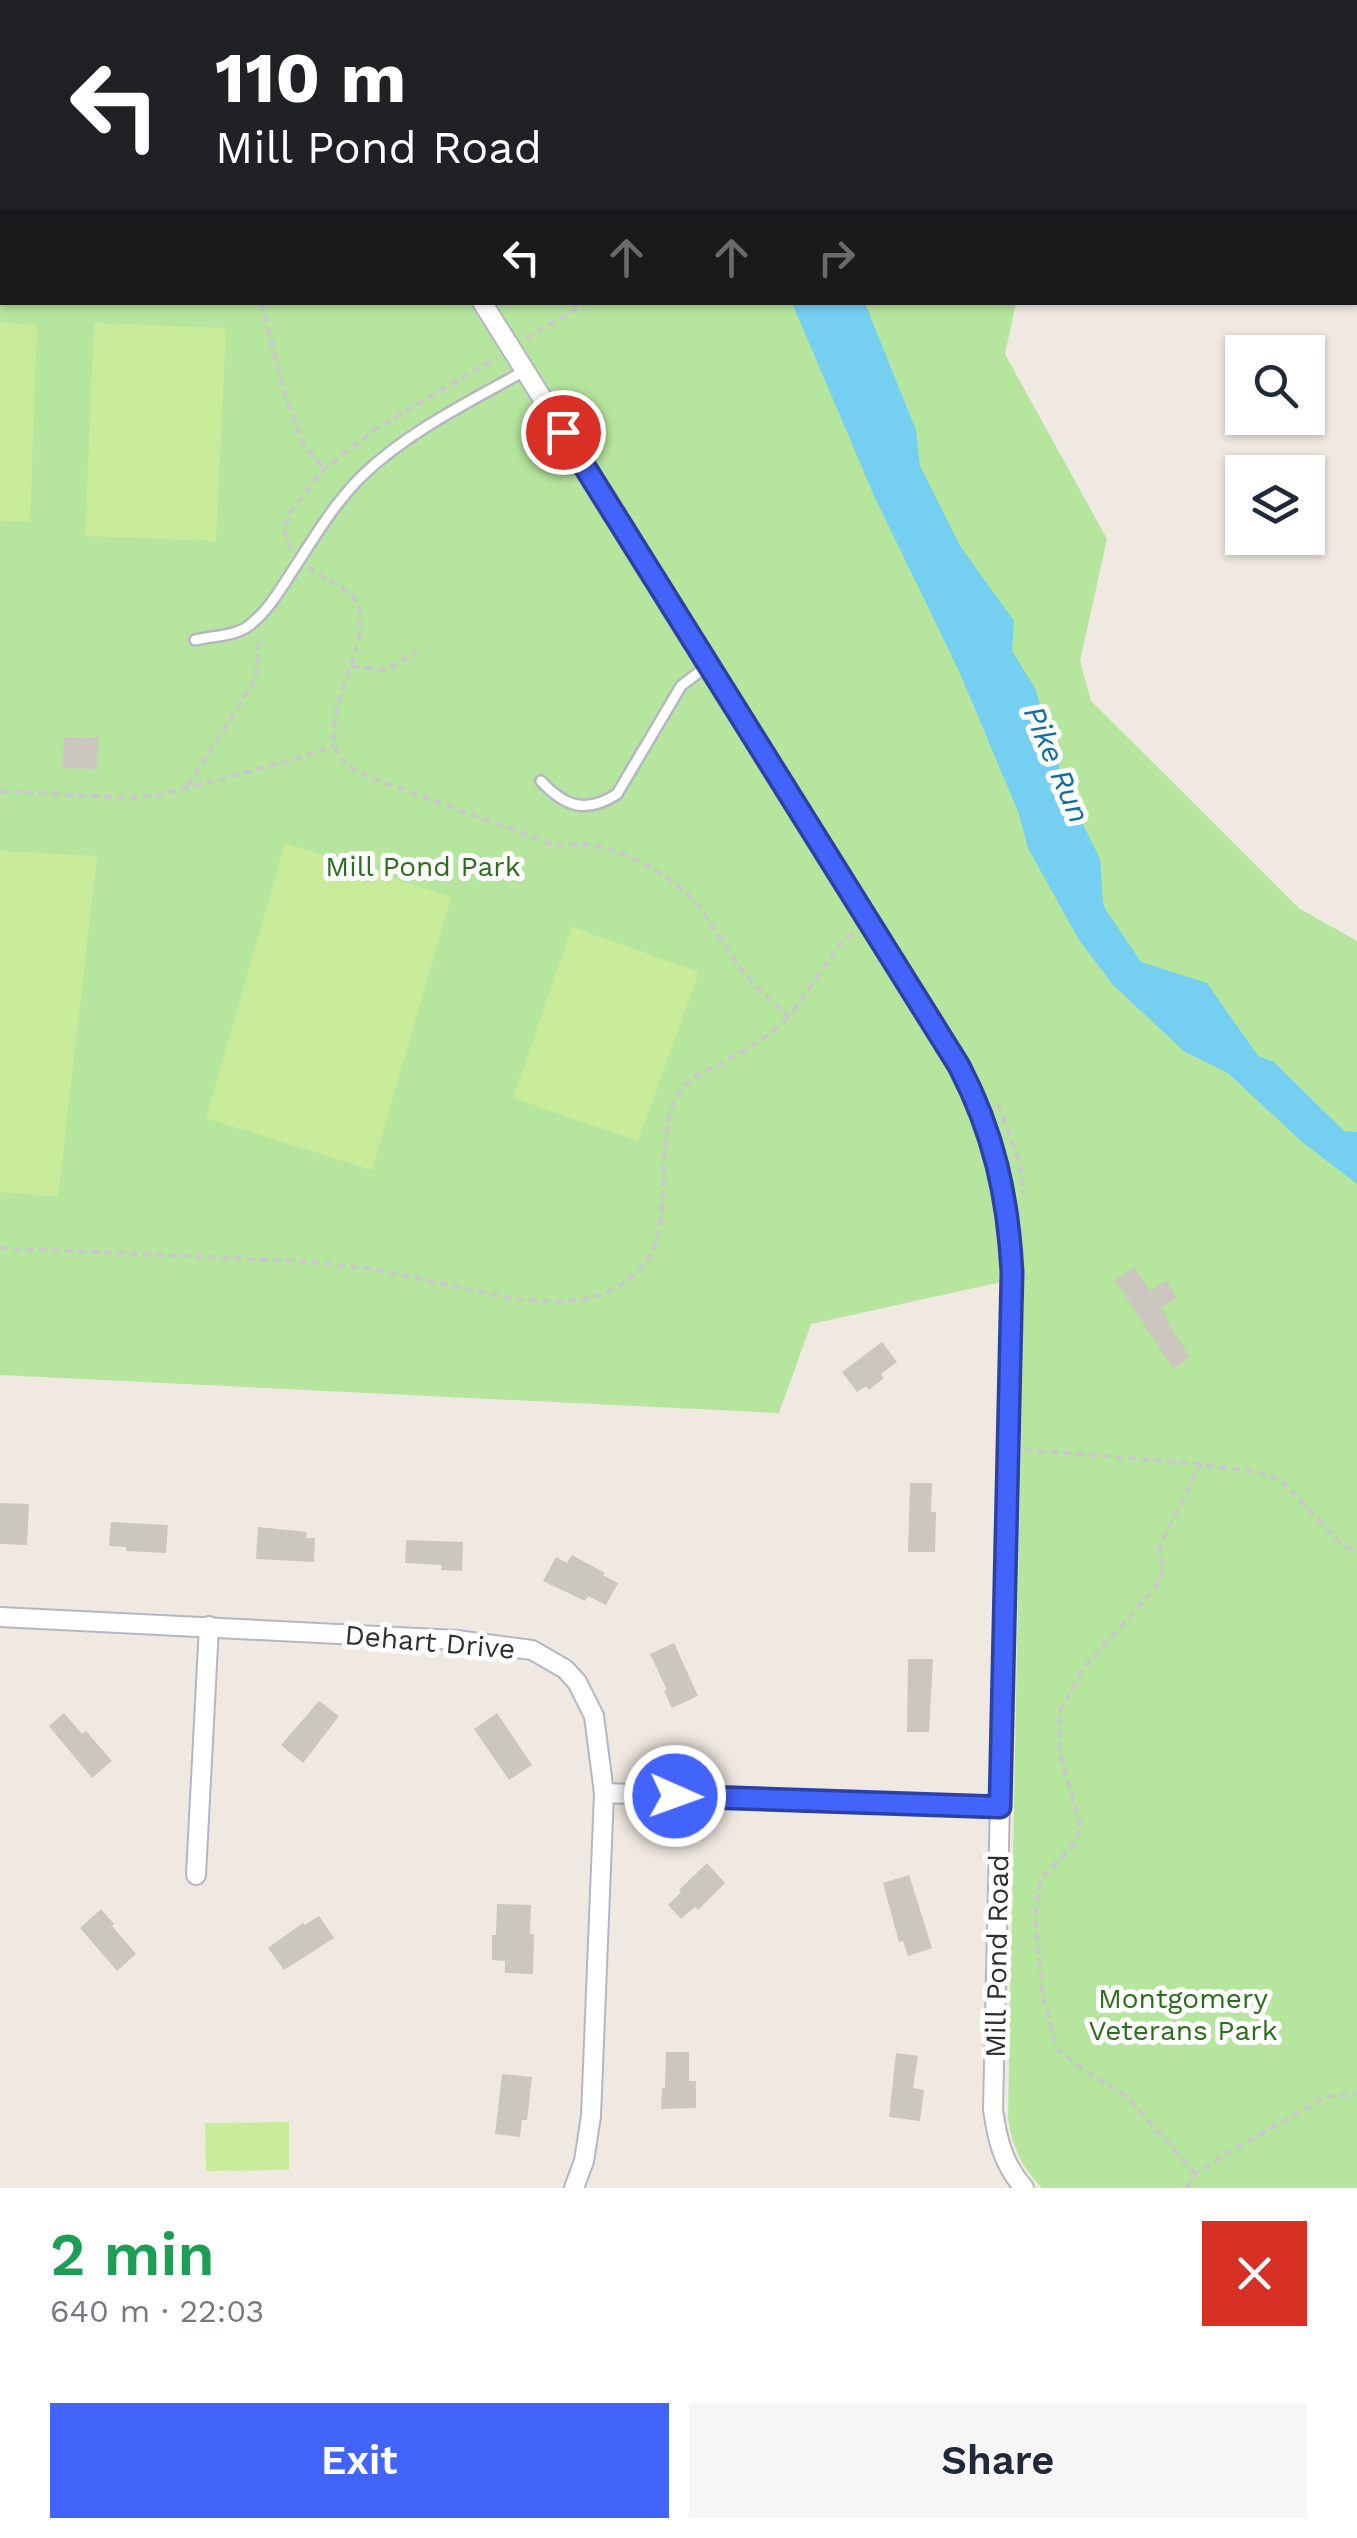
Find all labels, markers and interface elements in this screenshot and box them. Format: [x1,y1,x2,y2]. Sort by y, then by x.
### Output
text: 110 m [215,37,406,119]
icon: left [50,40,180,170]
text: Mill Pond Road [215,121,542,174]
icon: left [494,230,549,285]
icon: ahead [599,230,654,285]
icon: ahead [704,230,759,285]
icon: right [809,230,864,285]
map controls [1225,335,1325,555]
button: search [1225,335,1325,435]
pin [521,390,606,475]
icon: arrive [536,405,591,460]
button: layers [1225,455,1325,555]
water label: Pike Run [1017,700,1097,828]
park label: Mill Pond Park [325,850,521,883]
street label: Dehart Drive [343,1618,517,1666]
position arrow [623,1744,727,1848]
street label: Mill Pond Road [979,1854,1015,2058]
park label: Montgomery Veterans Park [1088,1982,1278,2047]
text: 2 min [50,2219,215,2290]
button: close [1202,2221,1307,2326]
text: 640 m · 22:03 [50,2292,264,2330]
button: Exit [50,2403,669,2518]
button: Share [689,2403,1307,2518]

